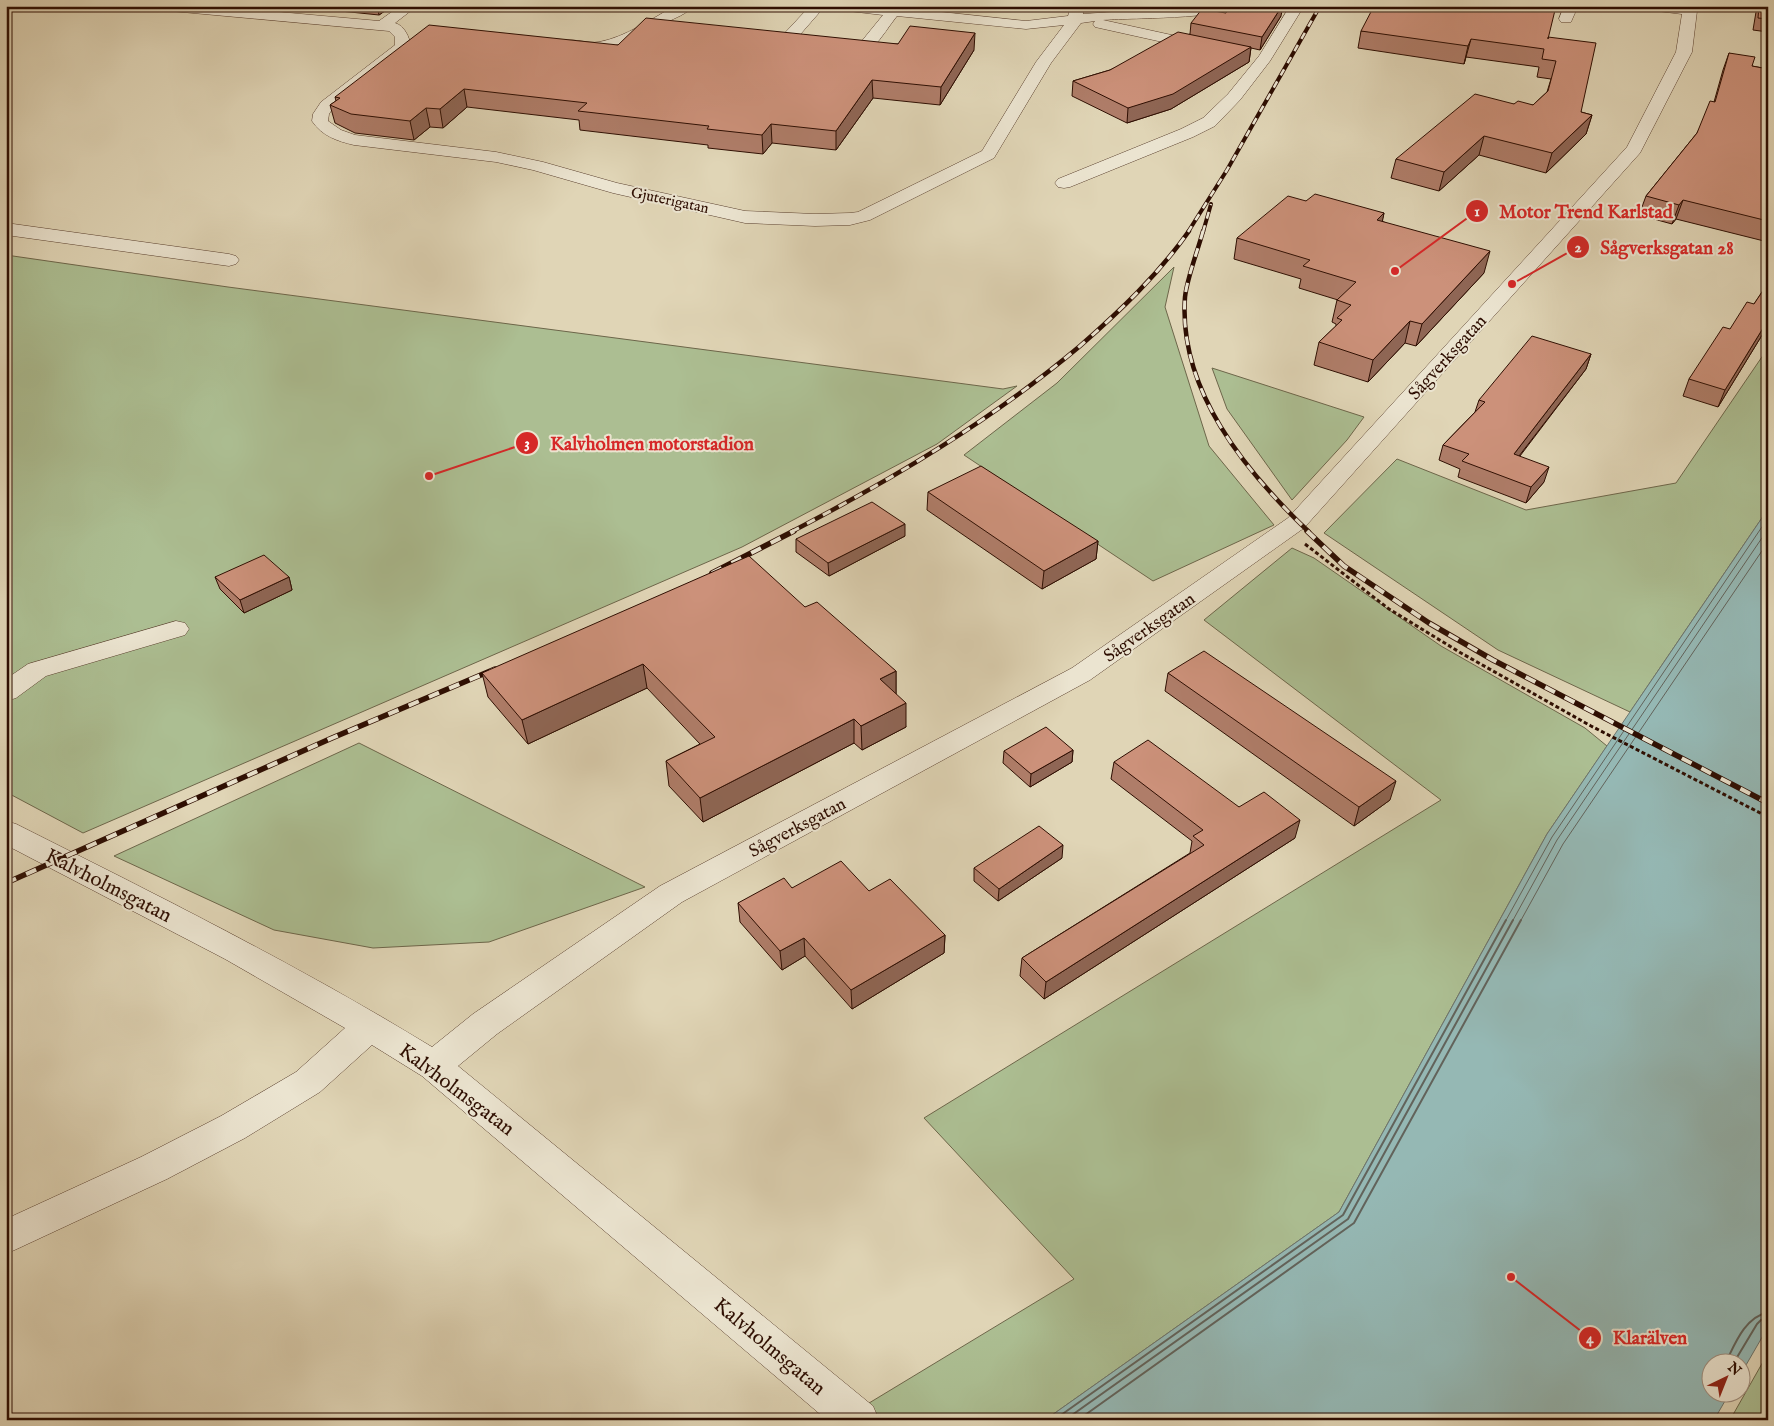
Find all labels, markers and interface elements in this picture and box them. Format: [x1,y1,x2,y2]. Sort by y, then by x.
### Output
street label: Gjuterigatan [629,183,711,218]
callout: Motor Trend Karlstad [1464,194,1683,228]
text: Motor Trend Karlstad [1499,201,1674,225]
text: 1 [1474,202,1480,221]
callout: Sågverksgatan 28 [1566,230,1744,264]
text: Sågverksgatan 28 [1600,237,1734,261]
text: 2 [1574,238,1582,257]
street label: Sågverksgatan [1404,310,1493,405]
callout: Kalvholmen motorstadion [515,426,764,460]
text: Kalvholmen motorstadion [550,433,754,457]
text: 3 [524,434,530,453]
street label: Sågverksgatan [1100,588,1201,668]
street label: Sågverksgatan [745,793,851,864]
street label: Kalvholmsgatan [40,843,176,930]
street label: Kalvholmsgatan [393,1038,520,1143]
street label: Kalvholmsgatan [707,1292,831,1402]
callout: Klarälven [1578,1321,1697,1355]
text: Klarälven [1613,1327,1687,1351]
text: 4 [1586,1329,1594,1348]
north arrow [1702,1354,1752,1404]
text: N [1723,1358,1745,1380]

